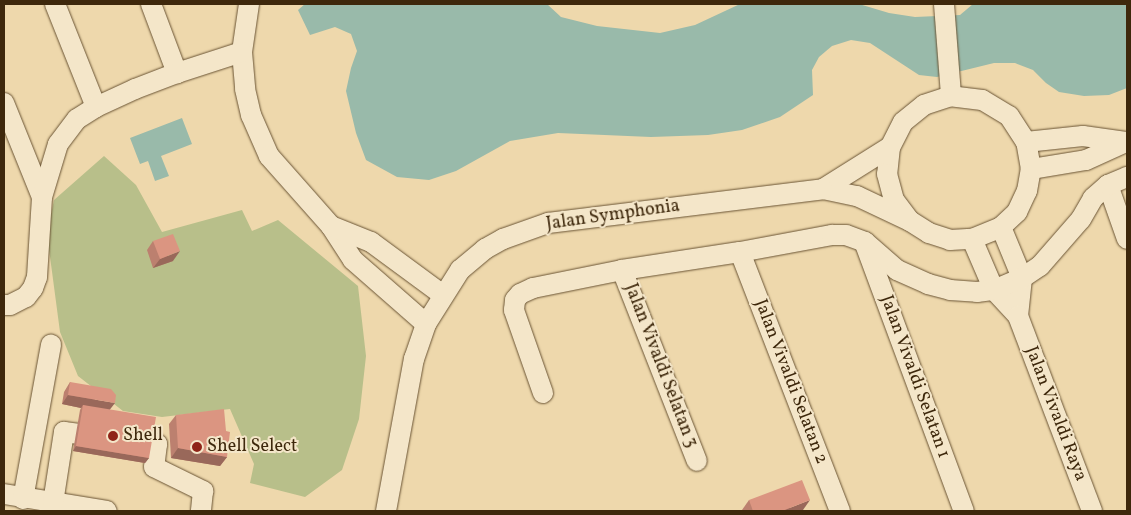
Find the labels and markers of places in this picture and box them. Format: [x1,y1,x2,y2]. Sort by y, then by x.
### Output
place label: Shell [123,425,163,447]
marker: Shell [107,430,119,442]
place label: Shell Select [207,436,297,458]
marker: Shell Select [191,441,203,453]

